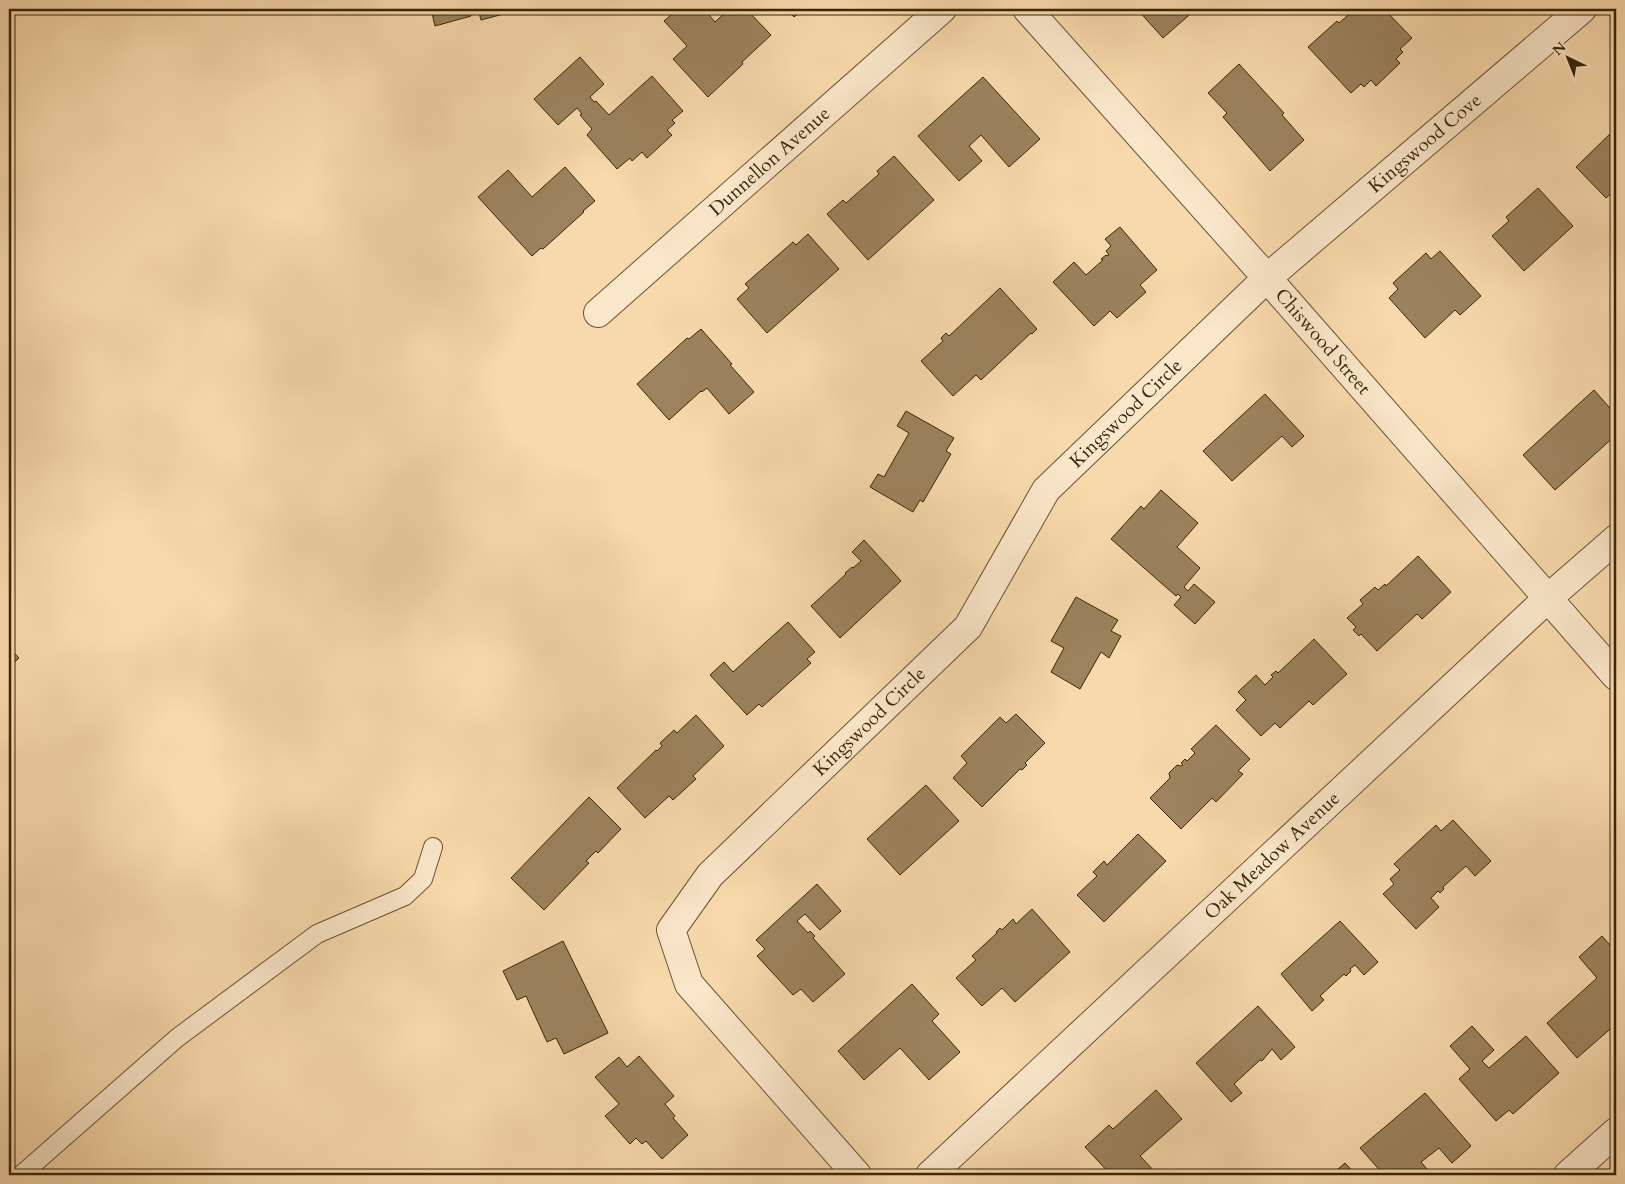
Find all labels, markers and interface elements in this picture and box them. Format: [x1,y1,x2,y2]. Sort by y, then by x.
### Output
north arrow [1542,32,1592,82]
text: N [1549,38,1570,60]
street label: Kingswood Cove [1363,87,1487,199]
street label: Dunnellon Avenue [703,101,836,222]
street label: Chiswood Street [1269,283,1376,400]
street label: Kingswood Circle [1064,353,1188,474]
street label: Kingswood Circle [807,661,932,782]
street label: Oak Meadow Avenue [1198,786,1346,926]

